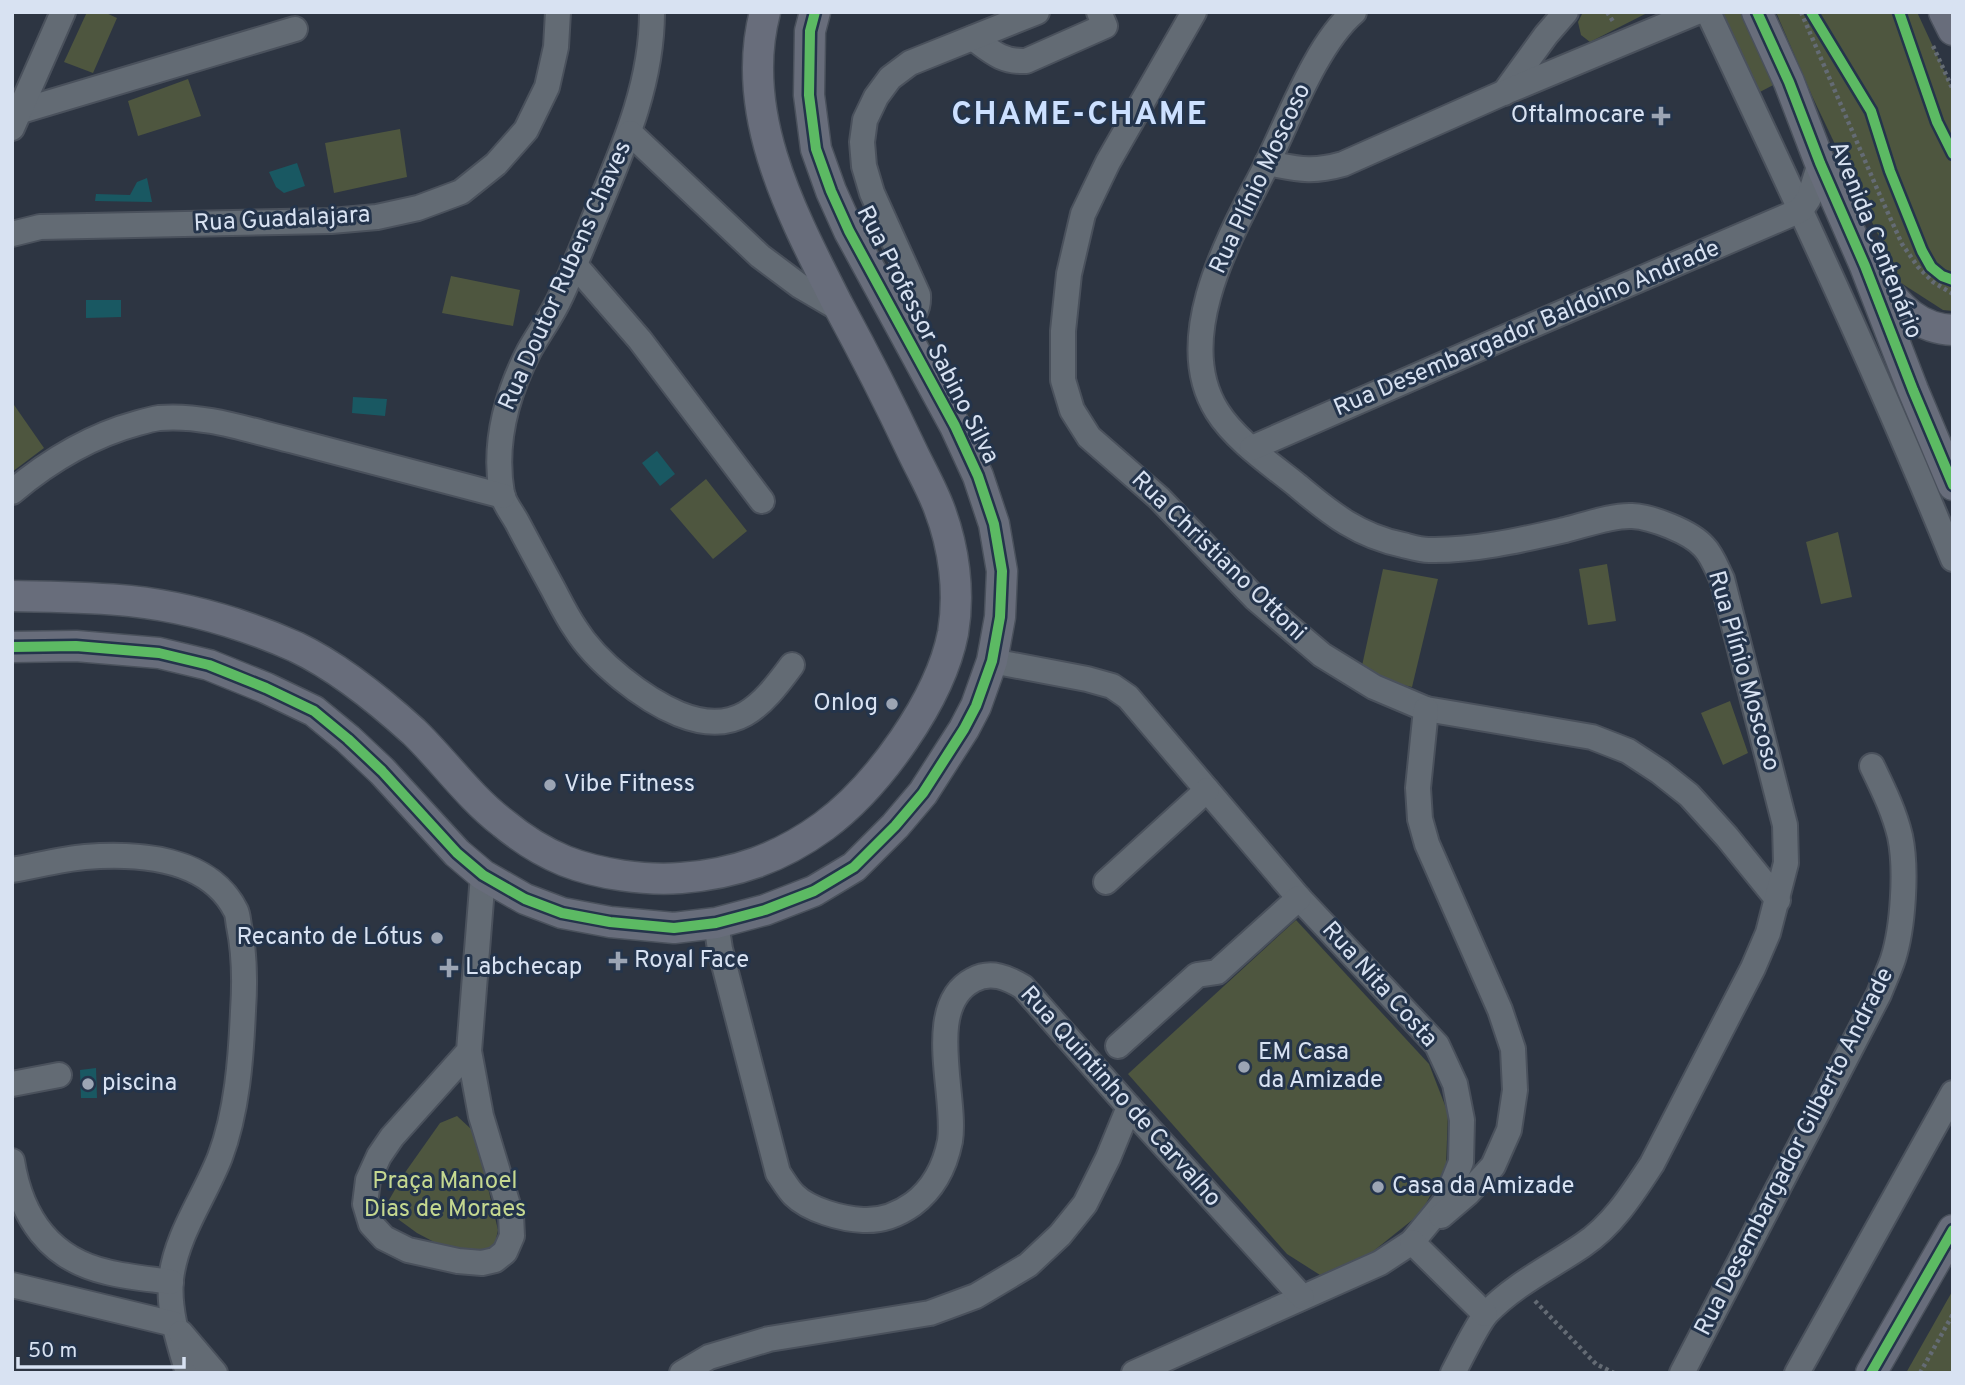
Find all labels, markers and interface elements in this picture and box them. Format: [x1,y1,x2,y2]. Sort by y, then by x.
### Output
street label: Rua Plínio Moscoso [1204,79,1318,279]
district label: CHAME-CHAME [951,96,1209,136]
place label: Oftalmocare [1511,101,1645,131]
marker: Oftalmocare [1651,106,1671,126]
street label: Rua Doutor Rubens Chaves [493,136,639,416]
street label: Avenida Centenário [1822,137,1928,343]
street label: Rua Guadalajara [193,200,371,240]
street label: Rua Professor Sabino Silva [849,201,1005,469]
street label: Rua Desembargador Baldoino Andrade [1329,234,1725,424]
street label: Rua Christiano Ottoni [1124,466,1312,648]
street label: Rua Plínio Moscoso [1700,567,1786,775]
place label: Onlog [813,689,878,719]
marker: Onlog [884,696,900,712]
place label: Vibe Fitness [564,770,695,800]
marker: Vibe Fitness [542,777,558,793]
street label: Rua Nita Costa [1315,916,1443,1054]
place label: Recanto de Lótus [236,923,423,953]
marker: Recanto de Lótus [429,930,445,946]
place label: Royal Face [634,946,749,976]
marker: Royal Face [608,951,628,971]
place label: Labchecap [465,953,582,983]
marker: Labchecap [439,958,459,978]
street label: Rua Desembargador Gilberto Andrade [1689,963,1901,1341]
street label: Rua Quintinho de Carvalho [1013,980,1227,1214]
place label: EM Casa da Amizade [1258,1038,1383,1096]
marker: EM Casa da Amizade [1236,1059,1252,1075]
place label: piscina [102,1069,177,1099]
marker: piscina [80,1076,96,1092]
park label: Praça Manoel Dias de Moraes [364,1167,526,1225]
place label: Casa da Amizade [1392,1172,1574,1202]
marker: Casa da Amizade [1370,1179,1386,1195]
scale bar [18,1326,184,1370]
text: 50 m [28,1338,77,1365]

